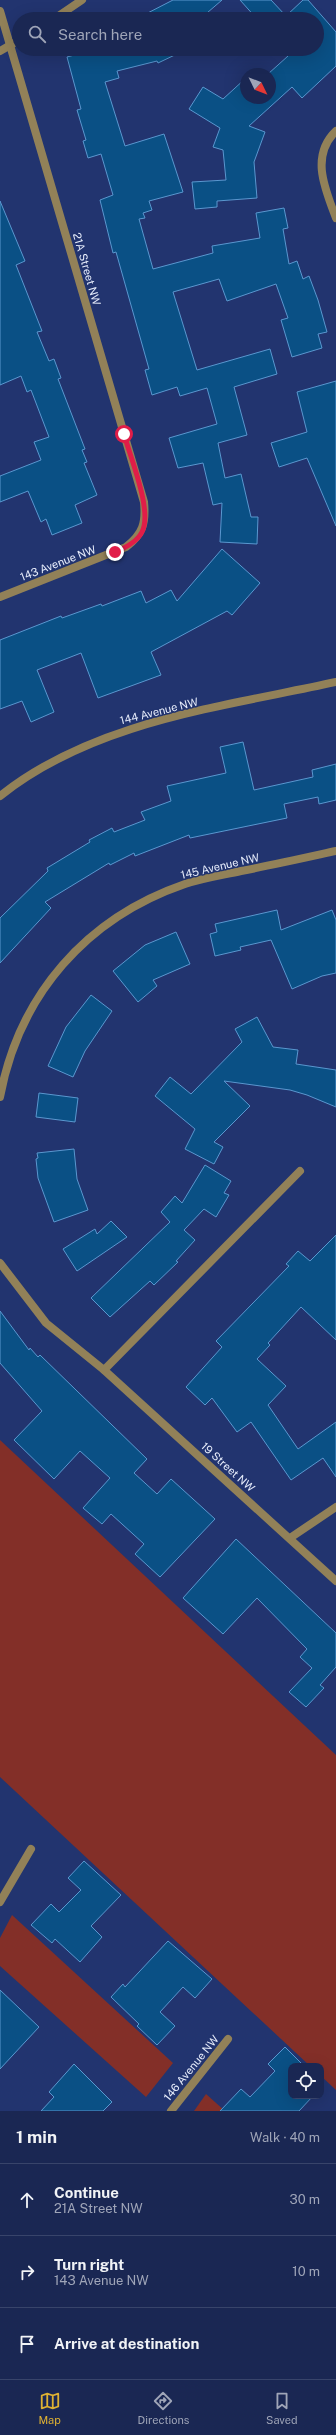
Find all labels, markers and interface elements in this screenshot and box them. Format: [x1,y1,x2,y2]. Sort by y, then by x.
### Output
search box [12,12,324,56]
icon: search [26,23,48,45]
text: Search here [58,26,142,43]
north arrow [240,68,276,104]
street label: 21A Street NW [71,231,103,307]
route start [115,425,133,443]
street label: 143 Avenue NW [18,543,98,583]
route end [106,543,124,561]
street label: 144 Avenue NW [119,695,200,727]
street label: 145 Avenue NW [180,851,261,881]
street label: 19 Street NW [199,1440,258,1494]
street label: 146 Avenue NW [161,2033,221,2103]
map controls [288,2063,324,2099]
button: locate [288,2063,324,2099]
text: 1 min [16,2127,57,2147]
text: Walk · 40 m [250,2130,320,2145]
text: Continue [54,2184,119,2201]
icon: ahead [16,2189,38,2211]
text: 30 m [290,2192,320,2207]
text: 21A Street NW [54,2201,143,2216]
text: Turn right [54,2256,124,2273]
icon: right [16,2261,38,2283]
text: 10 m [292,2264,320,2279]
text: 143 Avenue NW [54,2273,149,2288]
icon: arrive [16,2333,38,2355]
text: Arrive at destination [54,2335,199,2352]
tab: Map [38,2390,61,2426]
tab: Directions [138,2390,189,2426]
tab: Saved [266,2390,298,2426]

